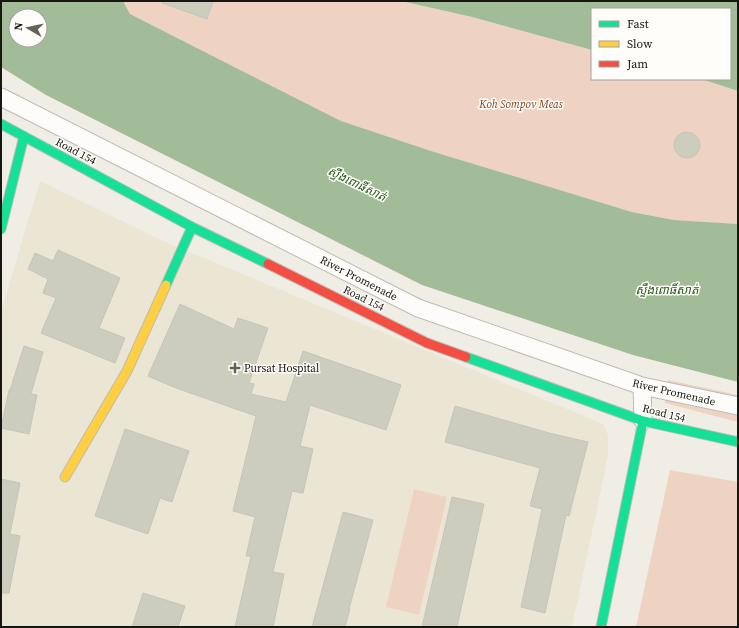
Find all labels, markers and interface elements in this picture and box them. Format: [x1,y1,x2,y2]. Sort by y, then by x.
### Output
north arrow [8,8,48,48]
legend [591,8,731,80]
text: Fast [627,16,649,32]
text: N [11,21,27,32]
text: Slow [627,36,653,52]
text: Jam [626,56,648,72]
park label: Koh Sompov Meas [478,97,563,112]
street label: Road 154 [53,134,99,169]
water label: ស្ទឹងពោធិ៍សាត់ [325,163,390,206]
street label: River Promenade [317,252,400,305]
street label: Road 154 [341,282,387,315]
water label: ស្ទឹងពោធិ៍សាត់ [635,282,700,298]
place label: Pursat Hospital [244,361,319,376]
marker: Pursat Hospital [229,362,241,374]
street label: River Promenade [631,376,717,409]
street label: Road 154 [641,401,688,426]

